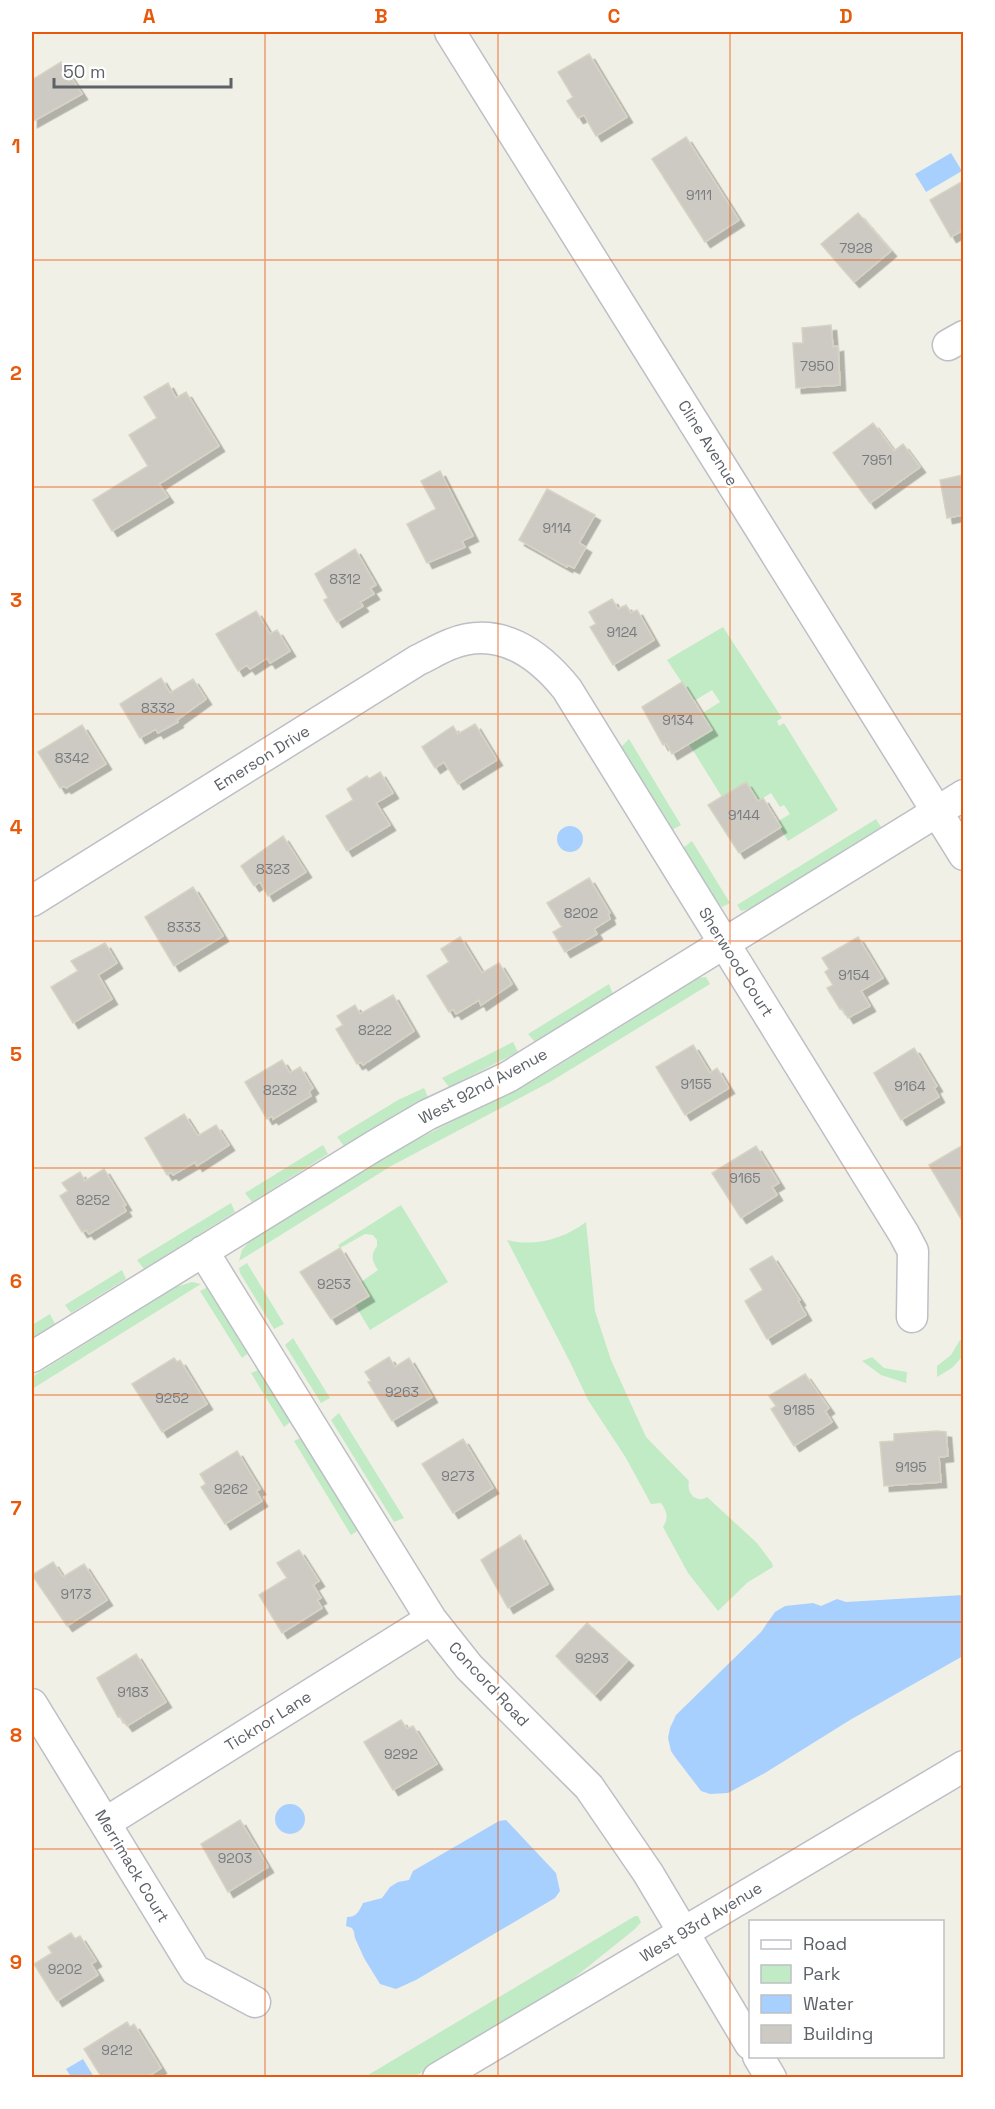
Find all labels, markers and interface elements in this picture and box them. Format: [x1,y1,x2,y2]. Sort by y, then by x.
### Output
text: A [143,3,156,29]
text: B [374,3,388,29]
text: C [608,3,621,29]
text: D [839,3,853,29]
scale bar [54,51,231,89]
text: 50 m [63,60,105,83]
text: 1 [11,133,21,159]
house number: 9111 [686,186,712,204]
house number: 7928 [839,239,873,257]
house number: 7950 [800,357,834,375]
text: 2 [10,360,22,386]
street label: Cline Avenue [673,396,743,490]
house number: 7951 [862,451,892,469]
house number: 9114 [542,519,572,537]
house number: 8312 [329,570,361,588]
text: 3 [10,587,22,613]
house number: 9124 [606,623,638,641]
house number: 8332 [141,699,175,717]
house number: 9134 [662,711,694,729]
street label: Emerson Drive [210,720,314,796]
house number: 8342 [55,749,89,767]
house number: 9144 [728,806,760,824]
text: 4 [10,814,23,840]
house number: 8323 [256,860,290,878]
street label: Sherwood Court [694,903,778,1021]
house number: 8202 [564,904,598,922]
house number: 8333 [167,918,201,936]
house number: 9154 [838,966,870,984]
house number: 8222 [358,1021,392,1039]
text: 5 [10,1041,22,1067]
street label: West 92nd Avenue [415,1043,551,1129]
house number: 9155 [680,1075,712,1093]
house number: 9164 [894,1077,926,1095]
house number: 8232 [263,1081,297,1099]
house number: 9165 [729,1169,761,1187]
house number: 8252 [76,1191,110,1209]
text: 6 [10,1268,22,1294]
house number: 9253 [317,1275,351,1293]
house number: 9263 [385,1383,419,1401]
house number: 9252 [155,1389,189,1407]
house number: 9185 [783,1401,815,1419]
house number: 9195 [895,1458,927,1476]
house number: 9273 [441,1467,475,1485]
house number: 9262 [214,1480,248,1498]
text: 7 [10,1495,22,1521]
house number: 9173 [61,1585,91,1603]
street label: Concord Road [444,1637,534,1731]
house number: 9293 [575,1649,609,1667]
house number: 9183 [117,1683,149,1701]
street label: Ticknor Lane [221,1686,315,1756]
text: 8 [10,1722,22,1748]
house number: 9292 [384,1745,418,1763]
street label: Merrimack Court [90,1806,174,1926]
house number: 9203 [218,1849,252,1867]
street label: West 93rd Avenue [636,1877,766,1967]
legend [749,1920,944,2058]
text: Road [803,1932,847,1955]
text: 9 [10,1949,22,1975]
house number: 9202 [48,1960,82,1978]
text: Park [803,1962,841,1985]
text: Water [803,1992,854,2015]
text: Building [803,2022,873,2045]
house number: 9212 [101,2041,133,2059]

